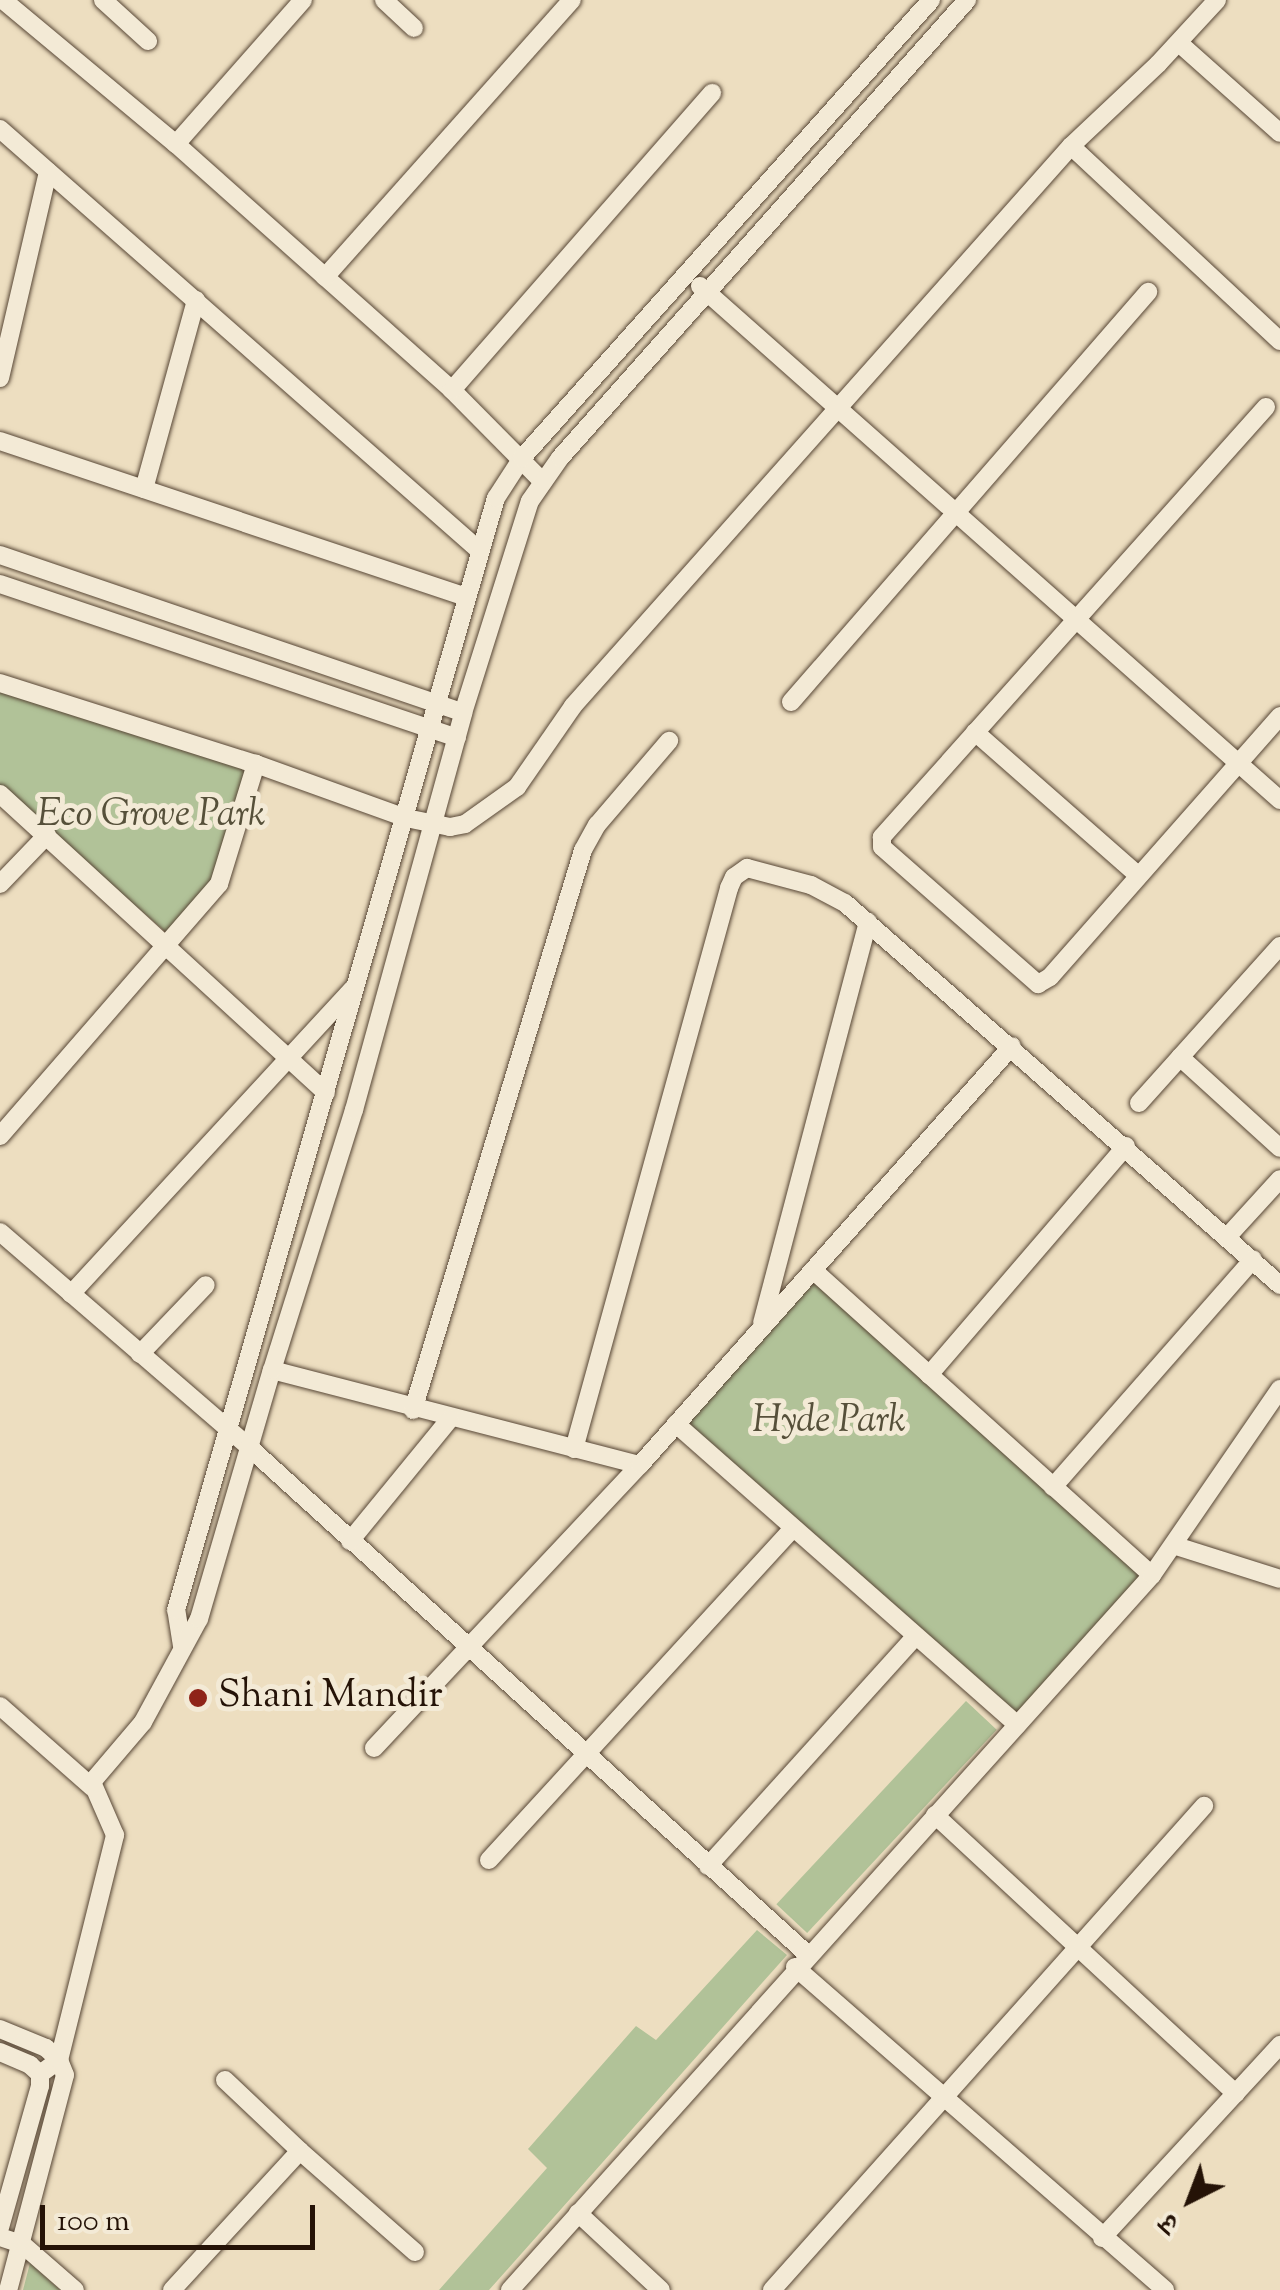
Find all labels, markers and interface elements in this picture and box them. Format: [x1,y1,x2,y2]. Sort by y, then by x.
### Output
park label: Eco Grove Park [36,794,266,840]
park label: Hyde Park [752,1400,906,1446]
place label: Shani Mandir [218,1675,443,1721]
marker: Shani Mandir [187,1687,209,1709]
north arrow [1140,2150,1240,2250]
scale bar [45,2185,320,2247]
text: 100 m [57,2201,130,2244]
text: उ [1151,2203,1189,2242]

